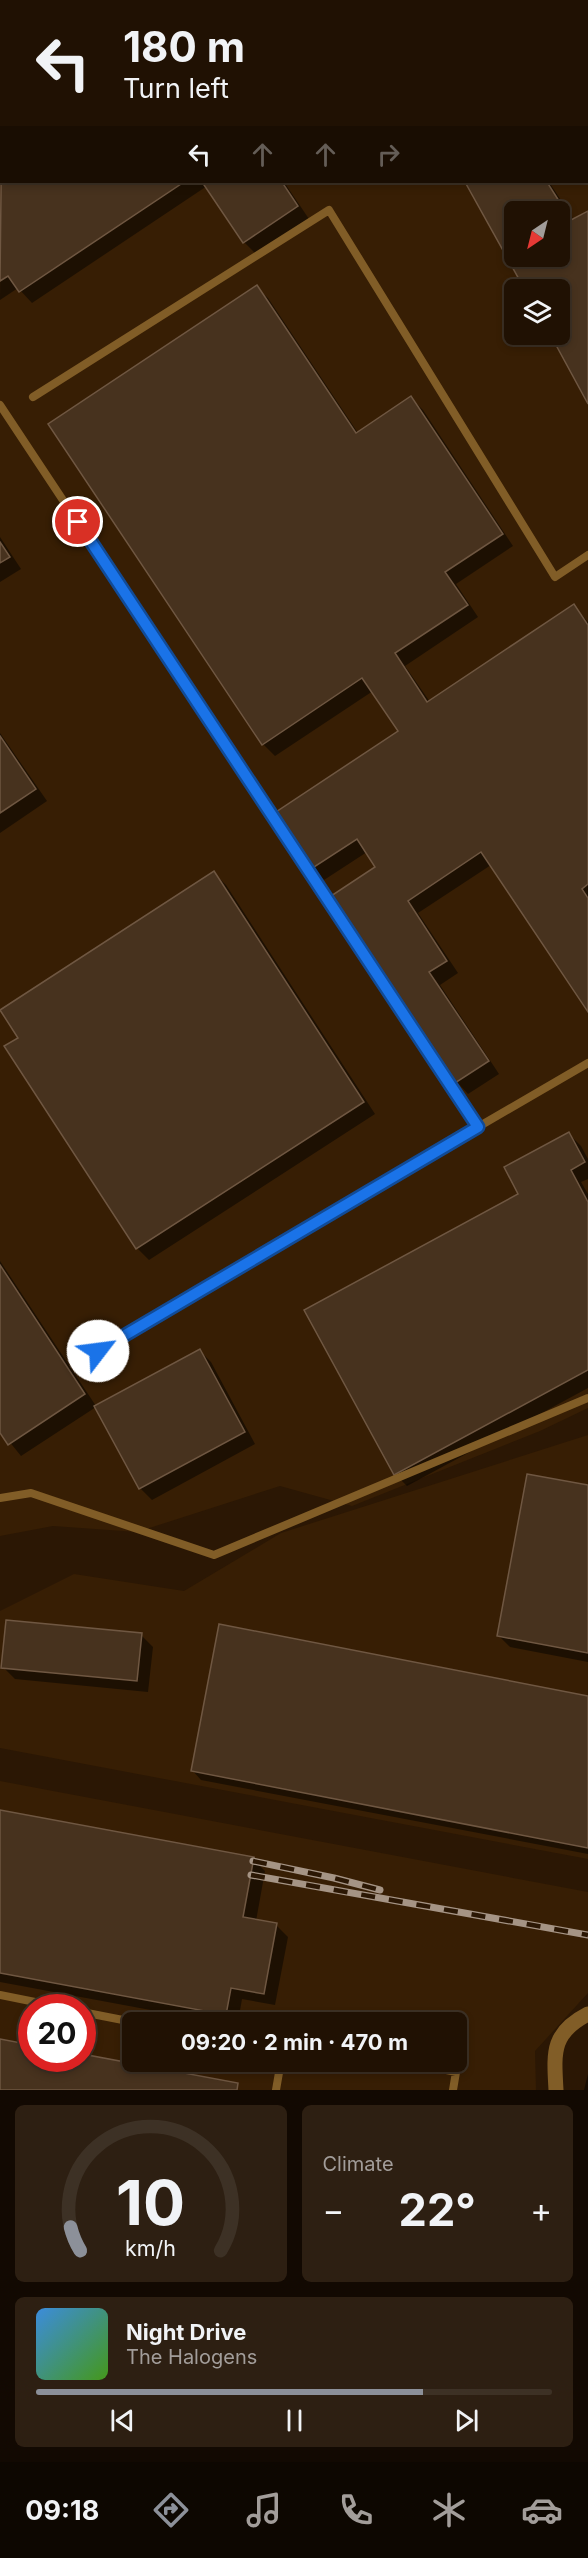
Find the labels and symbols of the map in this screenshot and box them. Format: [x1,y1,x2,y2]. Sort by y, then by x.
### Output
north arrow [504,201,570,267]
pin [52,496,103,547]
position arrow [66,1319,130,1383]
speed limit sign: 20 [18,1994,96,2072]

